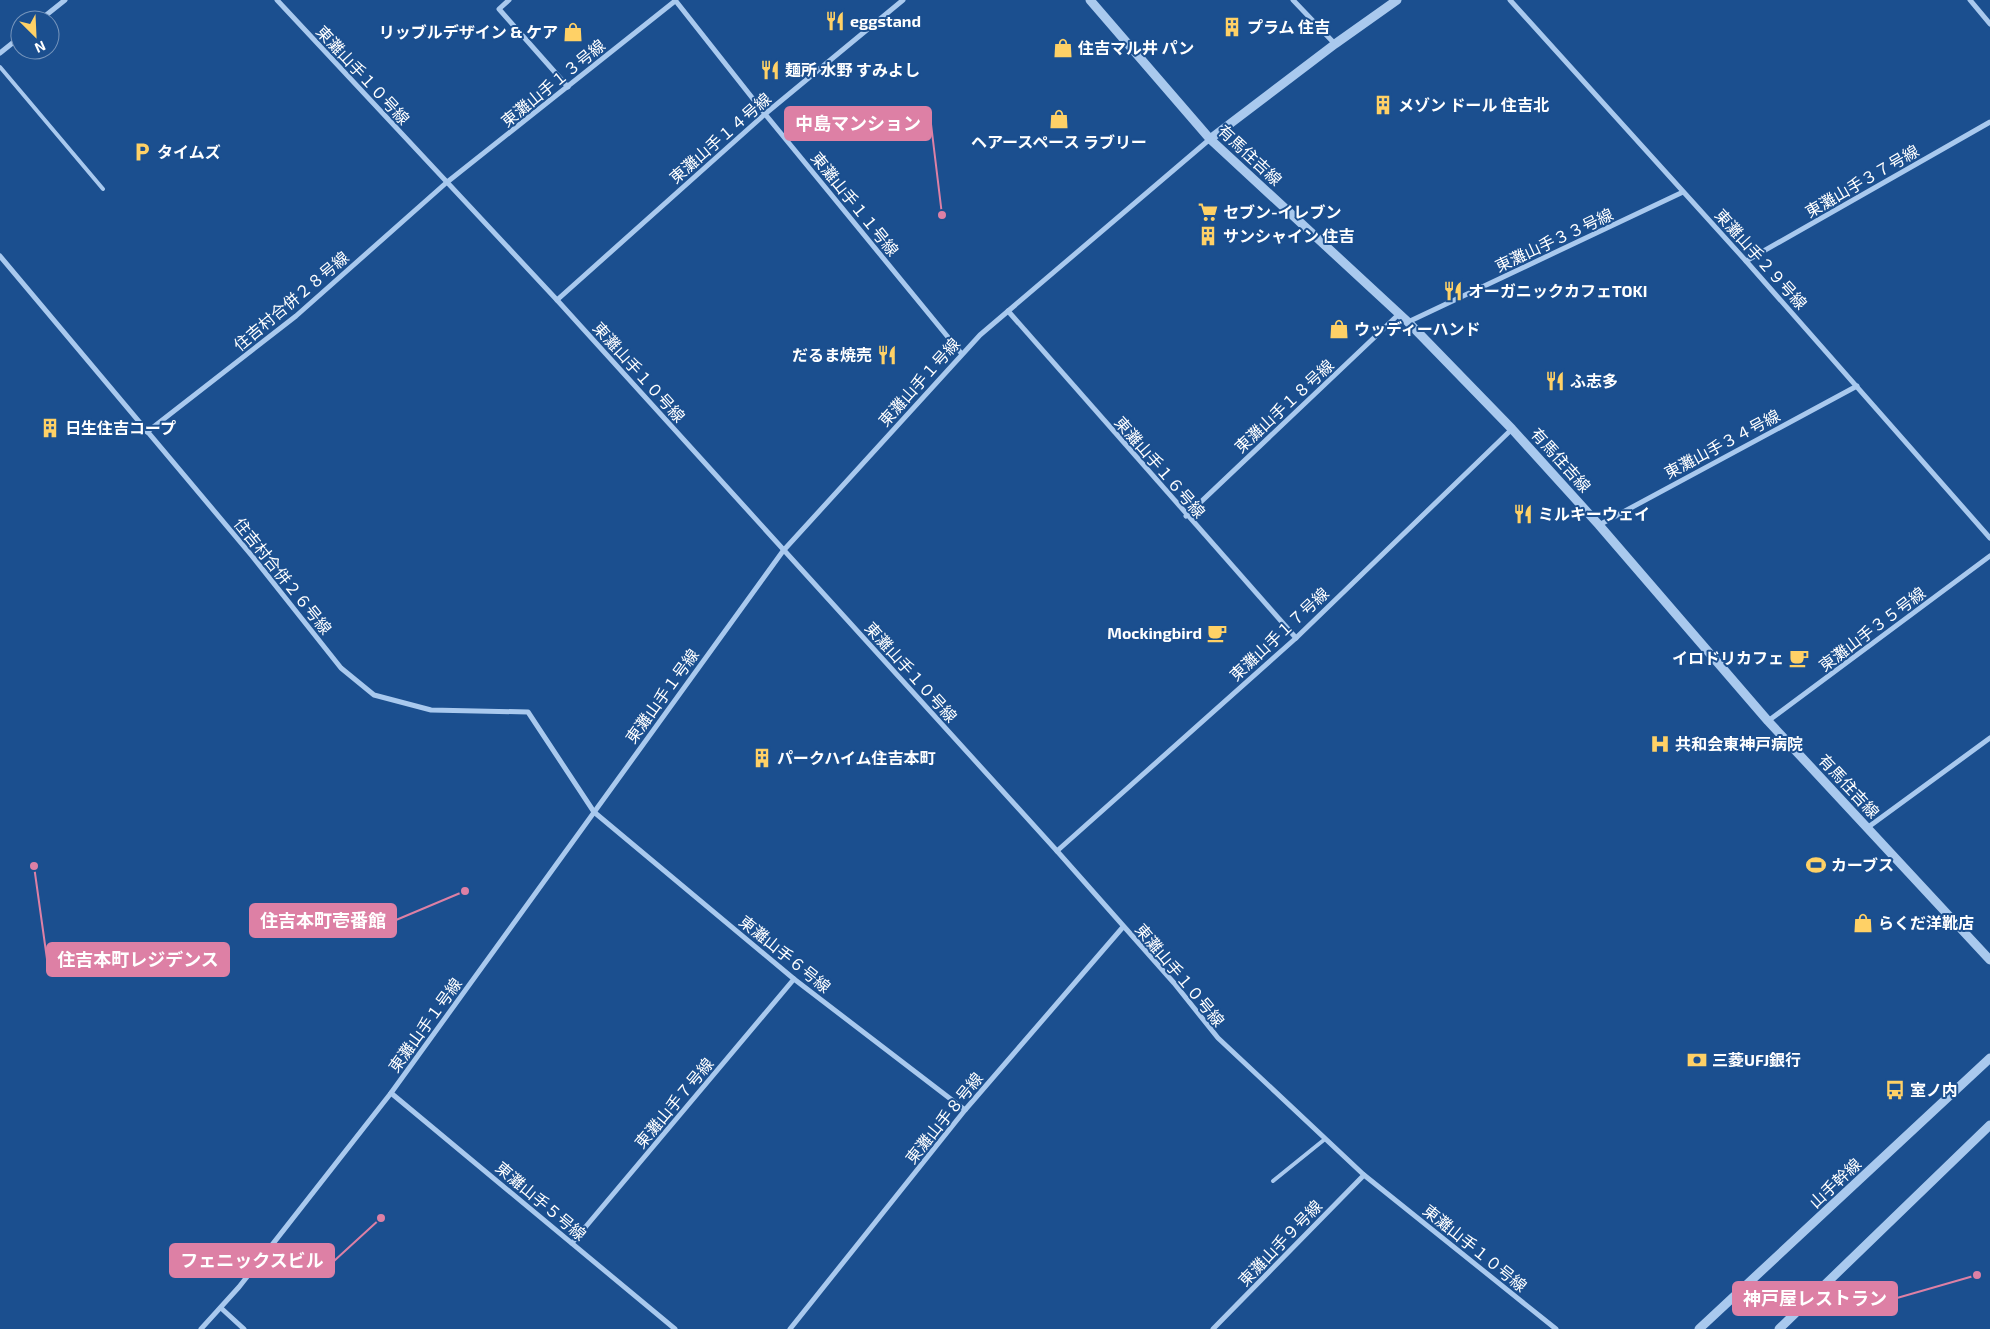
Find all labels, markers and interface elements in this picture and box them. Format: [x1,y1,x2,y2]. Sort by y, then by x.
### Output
north arrow [10,10,60,60]
restaurant icon: eggstand [824,10,846,32]
place label: eggstand [850,11,921,30]
building icon: プラム 住吉 [1221,16,1243,38]
place label: プラム 住吉 [1247,17,1330,36]
street label: 東灘山手１０号線 [313,21,414,128]
shop icon: リッブルデザイン & ケア [562,21,584,43]
place label: リッブルデザイン & ケア [379,22,558,41]
street label: 東灘山手１３号線 [497,35,608,130]
shop icon: 住吉マル井 パン [1052,37,1074,59]
text: N [32,38,49,57]
place label: 住吉マル井 パン [1077,38,1194,57]
restaurant icon: 麺所 水野 すみよし [759,59,781,81]
place label: 麺所 水野 すみよし [785,60,920,79]
street label: 東灘山手１４号線 [665,88,774,187]
building icon: メゾン ドール 住吉北 [1372,94,1394,116]
place label: メゾン ドール 住吉北 [1398,95,1549,114]
callout: 中島マンション [785,107,931,140]
shop icon: ヘアースペース ラブリー [1048,108,1070,130]
text: 中島マンション [795,112,921,134]
street label: 有馬住吉線 [1215,120,1286,189]
place label: ヘアースペース ラブリー [971,132,1147,151]
street label: 東灘山手３７号線 [1802,140,1922,221]
parking icon: タイムズ [131,141,153,163]
place label: タイムズ [157,142,221,161]
street label: 東灘山手１１号線 [808,148,903,259]
supermarket icon: セブン-イレブン [1197,201,1219,223]
place label: セブン-イレブン [1223,202,1342,221]
street label: 東灘山手３３号線 [1492,204,1616,275]
street label: 東灘山手２９号線 [1711,205,1811,313]
building icon: サンシャイン 住吉 [1197,225,1219,247]
place label: サンシャイン 住吉 [1223,226,1354,245]
street label: 住吉村合併２８号線 [229,247,352,354]
restaurant icon: オーガニックカフェTOKI [1442,280,1464,302]
place label: オーガニックカフェTOKI [1468,281,1647,300]
street label: 東灘山手１０号線 [589,318,689,426]
shop icon: ウッディーハンド [1328,318,1350,340]
place label: ウッディーハンド [1354,319,1481,338]
street label: 東灘山手１号線 [874,334,963,430]
restaurant icon: だるま焼売 [876,344,898,366]
place label: だるま焼売 [792,345,872,364]
street label: 東灘山手１８号線 [1230,355,1337,456]
restaurant icon: ふ志多 [1544,370,1566,392]
place label: ふ志多 [1570,371,1618,390]
street label: 東灘山手３４号線 [1661,405,1783,482]
street label: 東灘山手１６号線 [1111,412,1210,521]
building icon: 日生住吉コープ [39,417,61,439]
place label: 日生住吉コープ [65,418,176,437]
street label: 有馬住吉線 [1528,424,1595,496]
restaurant icon: ミルキーウェイ [1512,503,1534,525]
place label: ミルキーウェイ [1538,504,1650,523]
street label: 住吉村合併２６号線 [231,514,336,638]
street label: 東灘山手３５号線 [1815,582,1929,675]
street label: 東灘山手１７号線 [1225,583,1332,684]
street label: 東灘山手１０号線 [861,618,961,726]
cafe icon: Mockingbird [1206,622,1228,644]
place label: Mockingbird [1107,623,1202,642]
street label: 東灘山手１号線 [621,645,702,747]
cafe icon: イロドリカフェ [1788,647,1810,669]
place label: イロドリカフェ [1672,648,1784,667]
hospital icon: 共和会東神戸病院 [1649,733,1671,755]
place label: 共和会東神戸病院 [1675,734,1803,753]
building icon: パークハイム住吉本町 [751,747,773,769]
place label: パークハイム住吉本町 [777,748,936,767]
street label: 有馬住吉線 [1815,750,1884,821]
sports icon: カーブス [1805,854,1827,876]
place label: カーブス [1831,855,1894,874]
callout: 住吉本町壱番館 [250,904,396,937]
text: 住吉本町壱番館 [260,909,386,931]
street label: 東灘山手６号線 [736,911,835,996]
shop icon: らくだ洋靴店 [1852,912,1874,934]
place label: らくだ洋靴店 [1878,913,1974,932]
street label: 東灘山手１０号線 [1132,920,1229,1030]
callout: 住吉本町レジデンス [47,943,229,976]
text: 住吉本町レジデンス [57,948,219,970]
street label: 東灘山手１号線 [384,974,465,1076]
bank icon: 三菱UFJ銀行 [1686,1049,1708,1071]
place label: 三菱UFJ銀行 [1712,1050,1801,1069]
street label: 東灘山手７号線 [630,1054,717,1152]
street label: 東灘山手８号線 [901,1068,986,1167]
bus stop icon: 室ノ内 [1884,1079,1906,1101]
place label: 室ノ内 [1910,1080,1958,1099]
street label: 山手幹線 [1805,1154,1865,1211]
street label: 東灘山手５号線 [492,1157,590,1244]
street label: 東灘山手９号線 [1234,1196,1325,1290]
street label: 東灘山手１０号線 [1420,1200,1531,1295]
callout: フェニックスビル [170,1244,334,1277]
text: フェニックスビル [180,1249,324,1271]
callout: 神戸屋レストラン [1733,1282,1897,1315]
text: 神戸屋レストラン [1743,1287,1887,1309]

